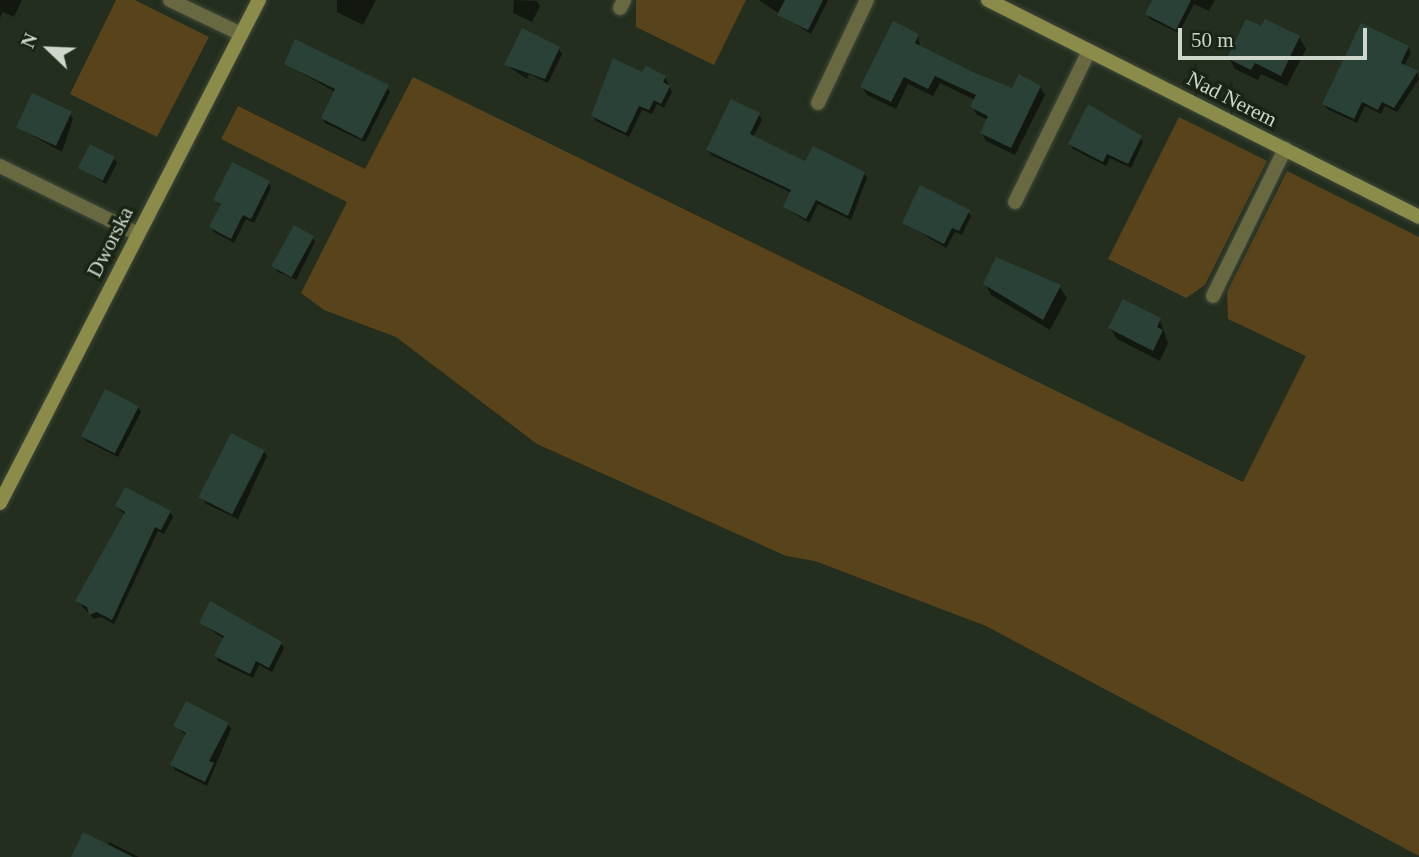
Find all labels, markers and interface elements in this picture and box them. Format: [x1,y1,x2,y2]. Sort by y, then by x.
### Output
north arrow [14,14,84,84]
scale bar [1181,14,1370,58]
text: 50 m [1191,28,1234,52]
text: N [17,30,42,51]
street label: Nad Nerem [1183,66,1281,132]
street label: Dworska [82,203,138,281]

